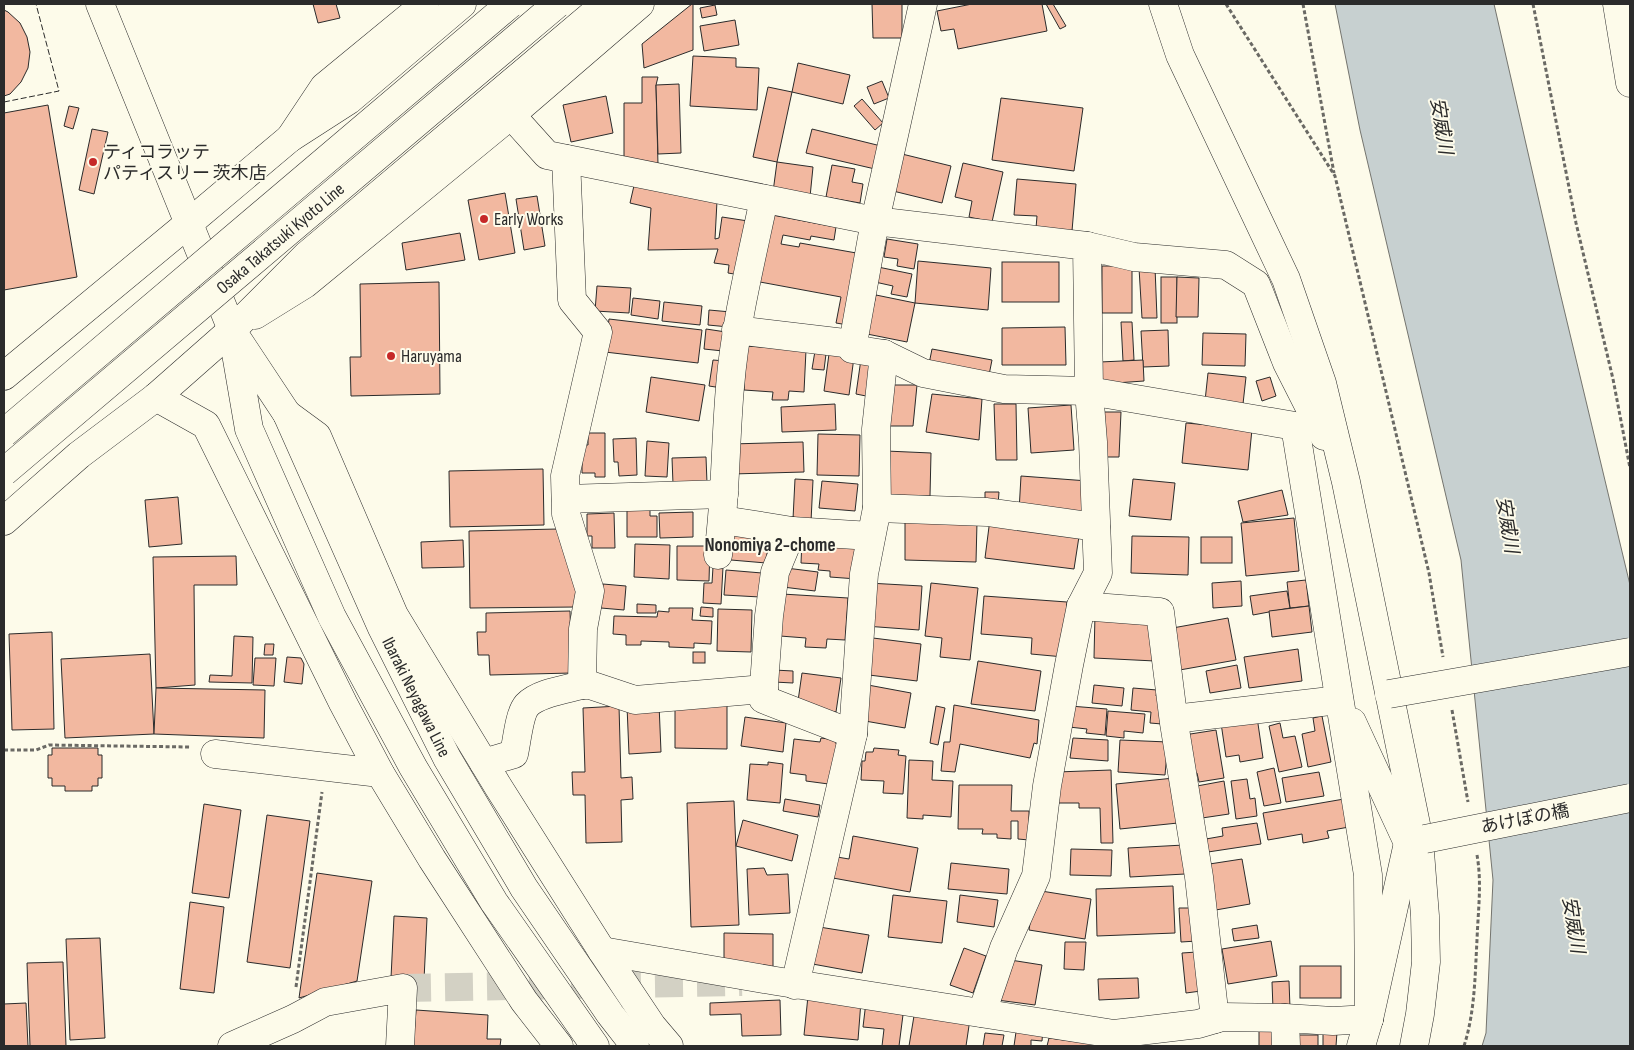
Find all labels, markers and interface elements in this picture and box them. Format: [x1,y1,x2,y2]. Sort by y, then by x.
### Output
water label: 安威川 [1425,96,1457,158]
place label: ティコラッテ パティスリー 茨木店 [103,142,267,184]
marker: ティコラッテ パティスリー 茨木店 [87,156,99,168]
street label: Osaka Takatsuki Kyoto Line [212,178,349,298]
place label: Early Works [494,209,564,230]
marker: Early Works [478,213,490,225]
place label: Haruyama [401,346,462,367]
marker: Haruyama [385,350,397,362]
water label: 安威川 [1491,495,1523,557]
district label: Nonomiya 2-chome [704,534,836,557]
street label: Ibaraki Neyagawa Line [378,634,455,760]
street label: あけぼの橋 [1479,800,1571,838]
water label: 安威川 [1557,895,1589,957]

